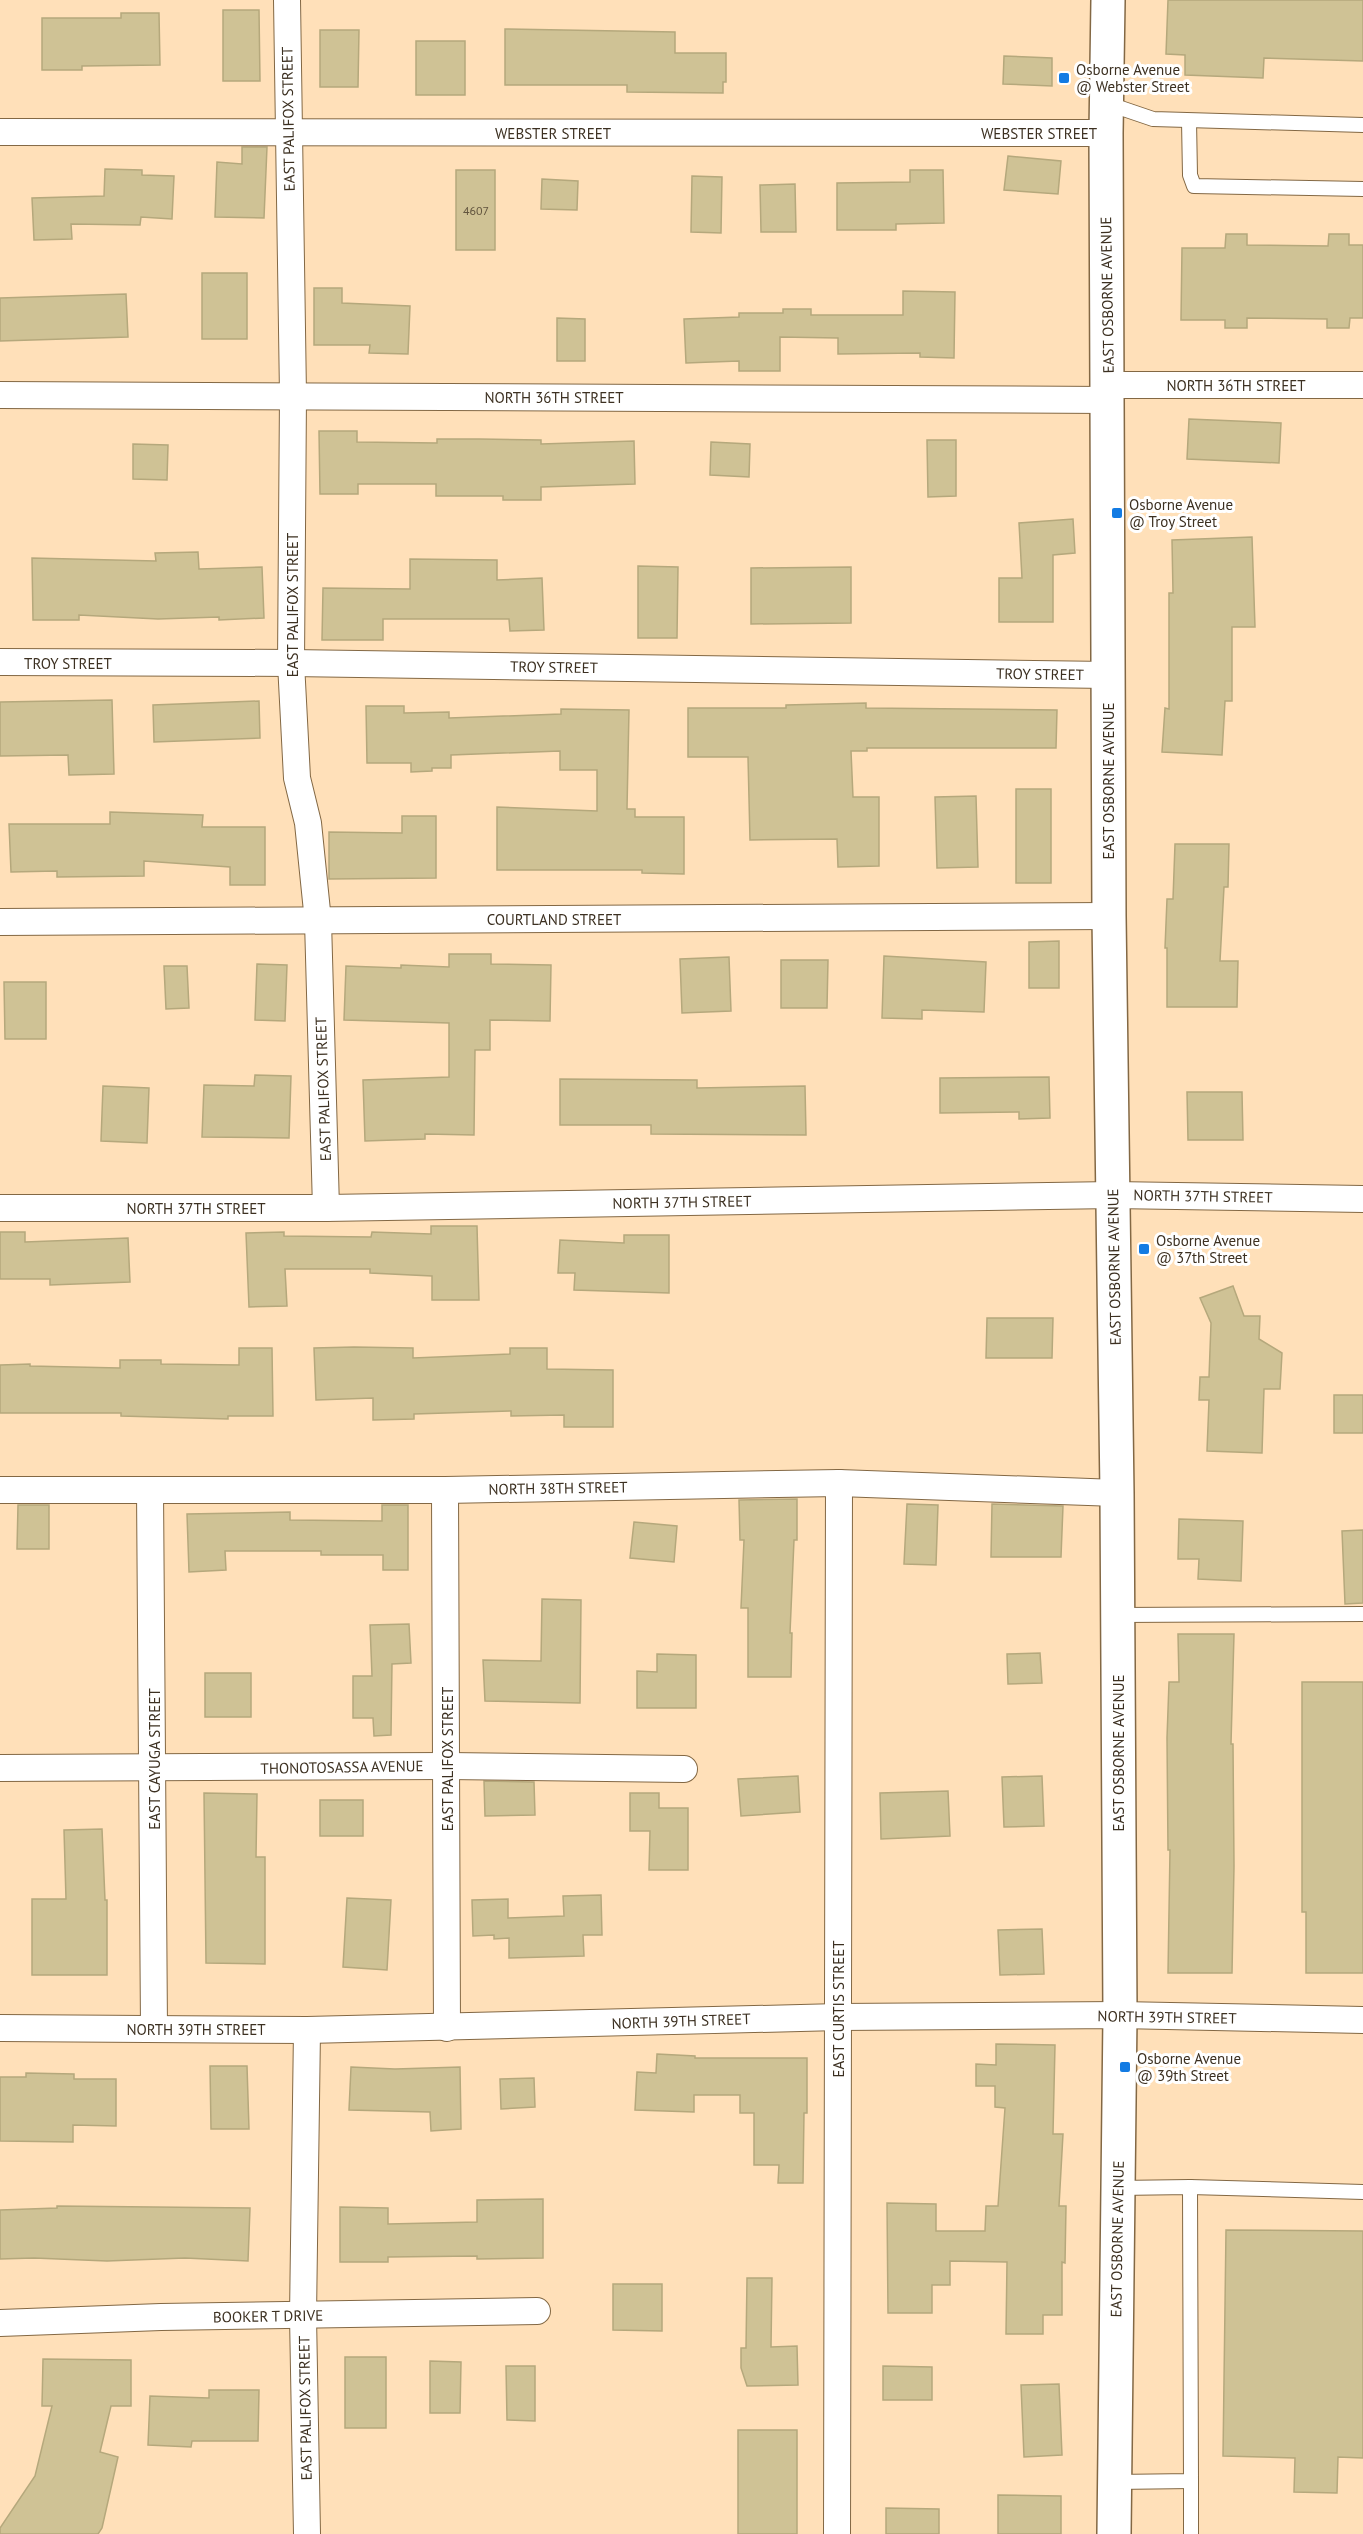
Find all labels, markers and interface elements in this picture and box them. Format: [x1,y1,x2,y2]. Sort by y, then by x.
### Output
street label: EAST PALIFOX STREET [277,46,299,191]
place label: Osborne Avenue @ Webster Street [1076,60,1189,96]
marker: Osborne Avenue @ Webster Street [1057,71,1071,85]
street label: WEBSTER STREET [495,124,612,143]
street label: WEBSTER STREET [981,124,1098,143]
house number: 4607 [463,203,489,218]
street label: EAST OSBORNE AVENUE [1096,216,1118,374]
street label: NORTH 36TH STREET [1166,376,1306,395]
street label: NORTH 36TH STREET [484,388,624,407]
place label: Osborne Avenue @ Troy Street [1129,495,1233,531]
marker: Osborne Avenue @ Troy Street [1110,506,1124,520]
street label: EAST PALIFOX STREET [283,532,302,677]
street label: TROY STREET [24,654,113,673]
street label: TROY STREET [510,657,599,677]
street label: TROY STREET [996,664,1085,684]
street label: EAST OSBORNE AVENUE [1099,703,1118,859]
street label: COURTLAND STREET [487,910,622,929]
street label: EAST PALIFOX STREET [311,1016,335,1162]
street label: NORTH 37TH STREET [1133,1185,1273,1207]
street label: EAST OSBORNE AVENUE [1103,1188,1125,1346]
street label: NORTH 37TH STREET [612,1191,752,1213]
street label: NORTH 37TH STREET [126,1199,266,1218]
place label: Osborne Avenue @ 37th Street [1156,1231,1260,1267]
marker: Osborne Avenue @ 37th Street [1137,1242,1151,1256]
street label: NORTH 38TH STREET [488,1477,628,1499]
street label: EAST OSBORNE AVENUE [1109,1675,1128,1831]
street label: EAST PALIFOX STREET [438,1686,457,1831]
street label: EAST CAYUGA STREET [145,1688,164,1830]
street label: THONOTOSASSA AVENUE [260,1756,424,1778]
street label: EAST CURTIS STREET [829,1940,848,2078]
street label: NORTH 39TH STREET [1097,2006,1237,2028]
street label: NORTH 39TH STREET [611,2009,752,2033]
street label: NORTH 39TH STREET [126,2020,266,2039]
place label: Osborne Avenue @ 39th Street [1137,2049,1241,2085]
marker: Osborne Avenue @ 39th Street [1118,2060,1132,2074]
street label: EAST OSBORNE AVENUE [1106,2160,1128,2318]
street label: BOOKER T DRIVE [213,2306,323,2326]
street label: EAST PALIFOX STREET [294,2335,316,2480]

